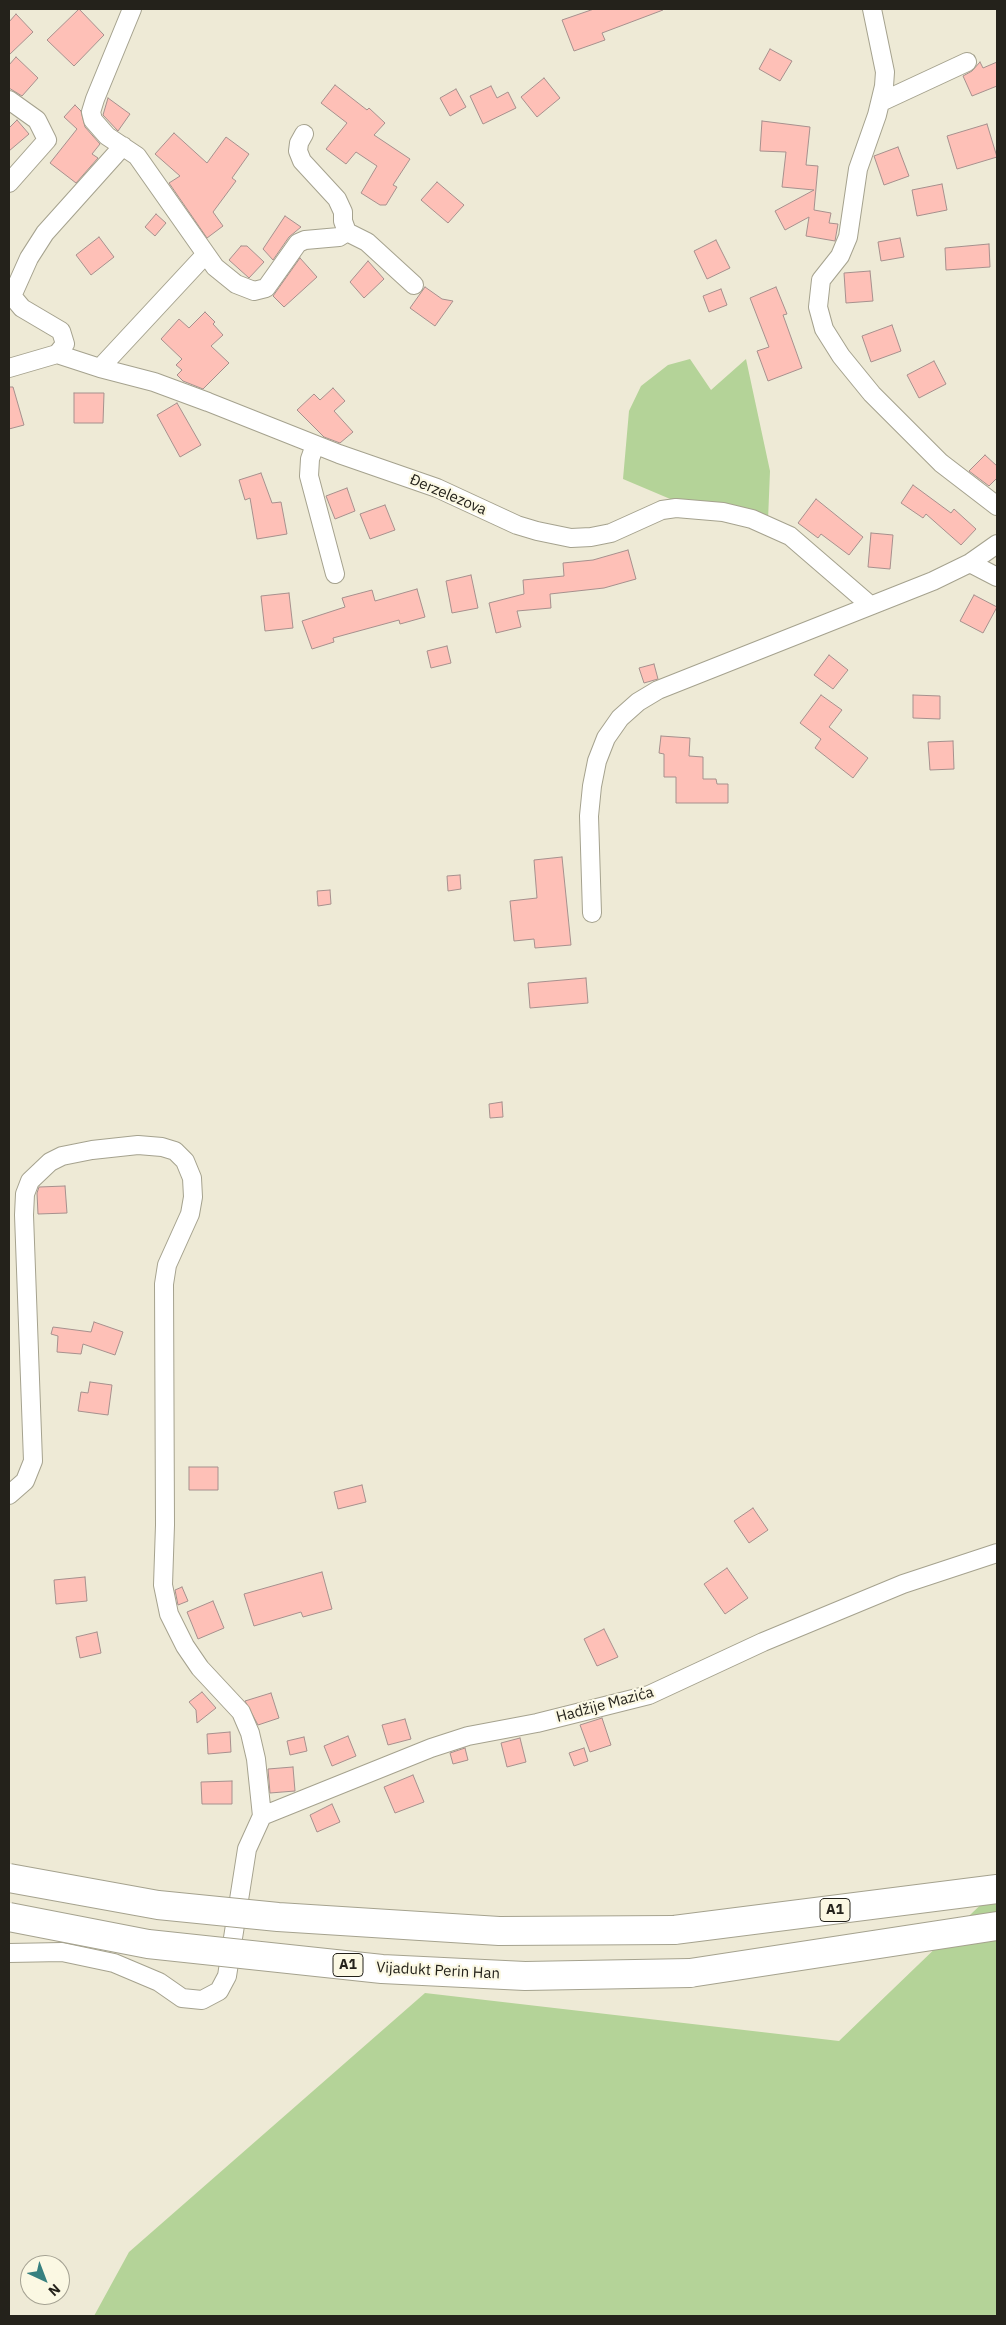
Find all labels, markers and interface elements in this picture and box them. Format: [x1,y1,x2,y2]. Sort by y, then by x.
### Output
street label: Đerzelezova [407,471,489,519]
street label: Hadžije Mazića [554,1683,656,1727]
road number: A1 [820,1898,850,1922]
road number: A1 [333,1954,363,1976]
street label: Vijadukt Perin Han [376,1959,500,1983]
north arrow [20,2255,70,2305]
text: N [45,2280,64,2300]

